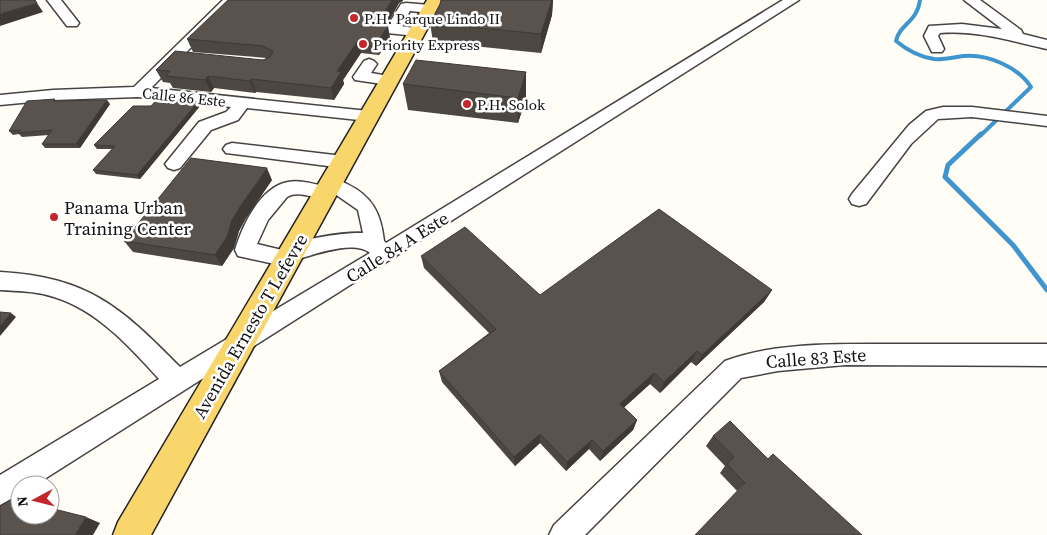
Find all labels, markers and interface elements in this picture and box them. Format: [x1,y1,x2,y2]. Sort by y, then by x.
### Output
place label: P.H. Parque Lindo II [364,8,500,29]
marker: P.H. Parque Lindo II [348,12,360,24]
place label: Priority Express [373,34,480,55]
marker: Priority Express [357,38,369,50]
street label: Calle 86 Este [141,82,227,112]
place label: P.H. Solok [477,94,546,115]
marker: P.H. Solok [461,98,473,110]
place label: Panama Urban Training Center [64,195,191,241]
street label: Calle 84 A Este [341,205,453,289]
marker: Panama Urban Training Center [48,211,60,223]
street label: Avenida Ernesto T Lefevre [187,229,313,423]
street label: Calle 83 Este [765,342,867,374]
north arrow [10,475,60,525]
text: N [12,495,33,508]

